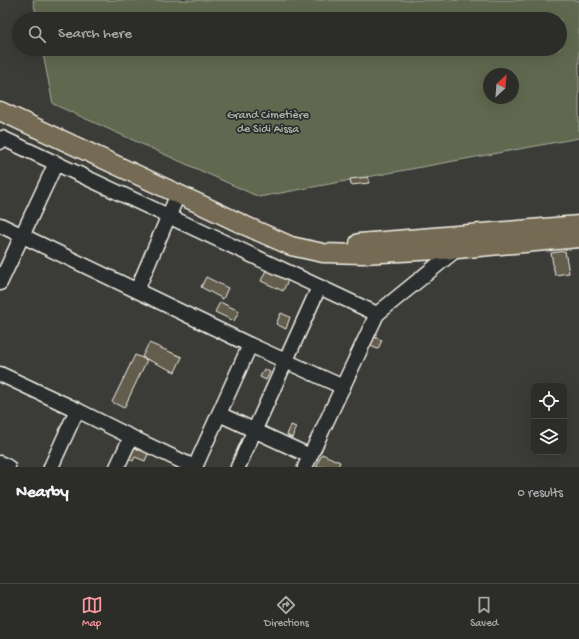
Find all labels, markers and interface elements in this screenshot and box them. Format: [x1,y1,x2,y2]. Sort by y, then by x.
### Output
search box [12,12,567,56]
icon: search [26,23,48,45]
text: Search here [58,25,132,43]
north arrow [483,68,519,104]
park label: Grand Cimetière de Sidi Aissa [227,109,310,137]
map controls [531,383,567,455]
button: locate [531,383,567,419]
button: layers [531,419,567,455]
text: Nearby [16,483,69,503]
text: 0 results [517,486,563,501]
tab: Map [81,594,103,630]
tab: Directions [264,594,309,630]
tab: Saved [470,594,498,630]

